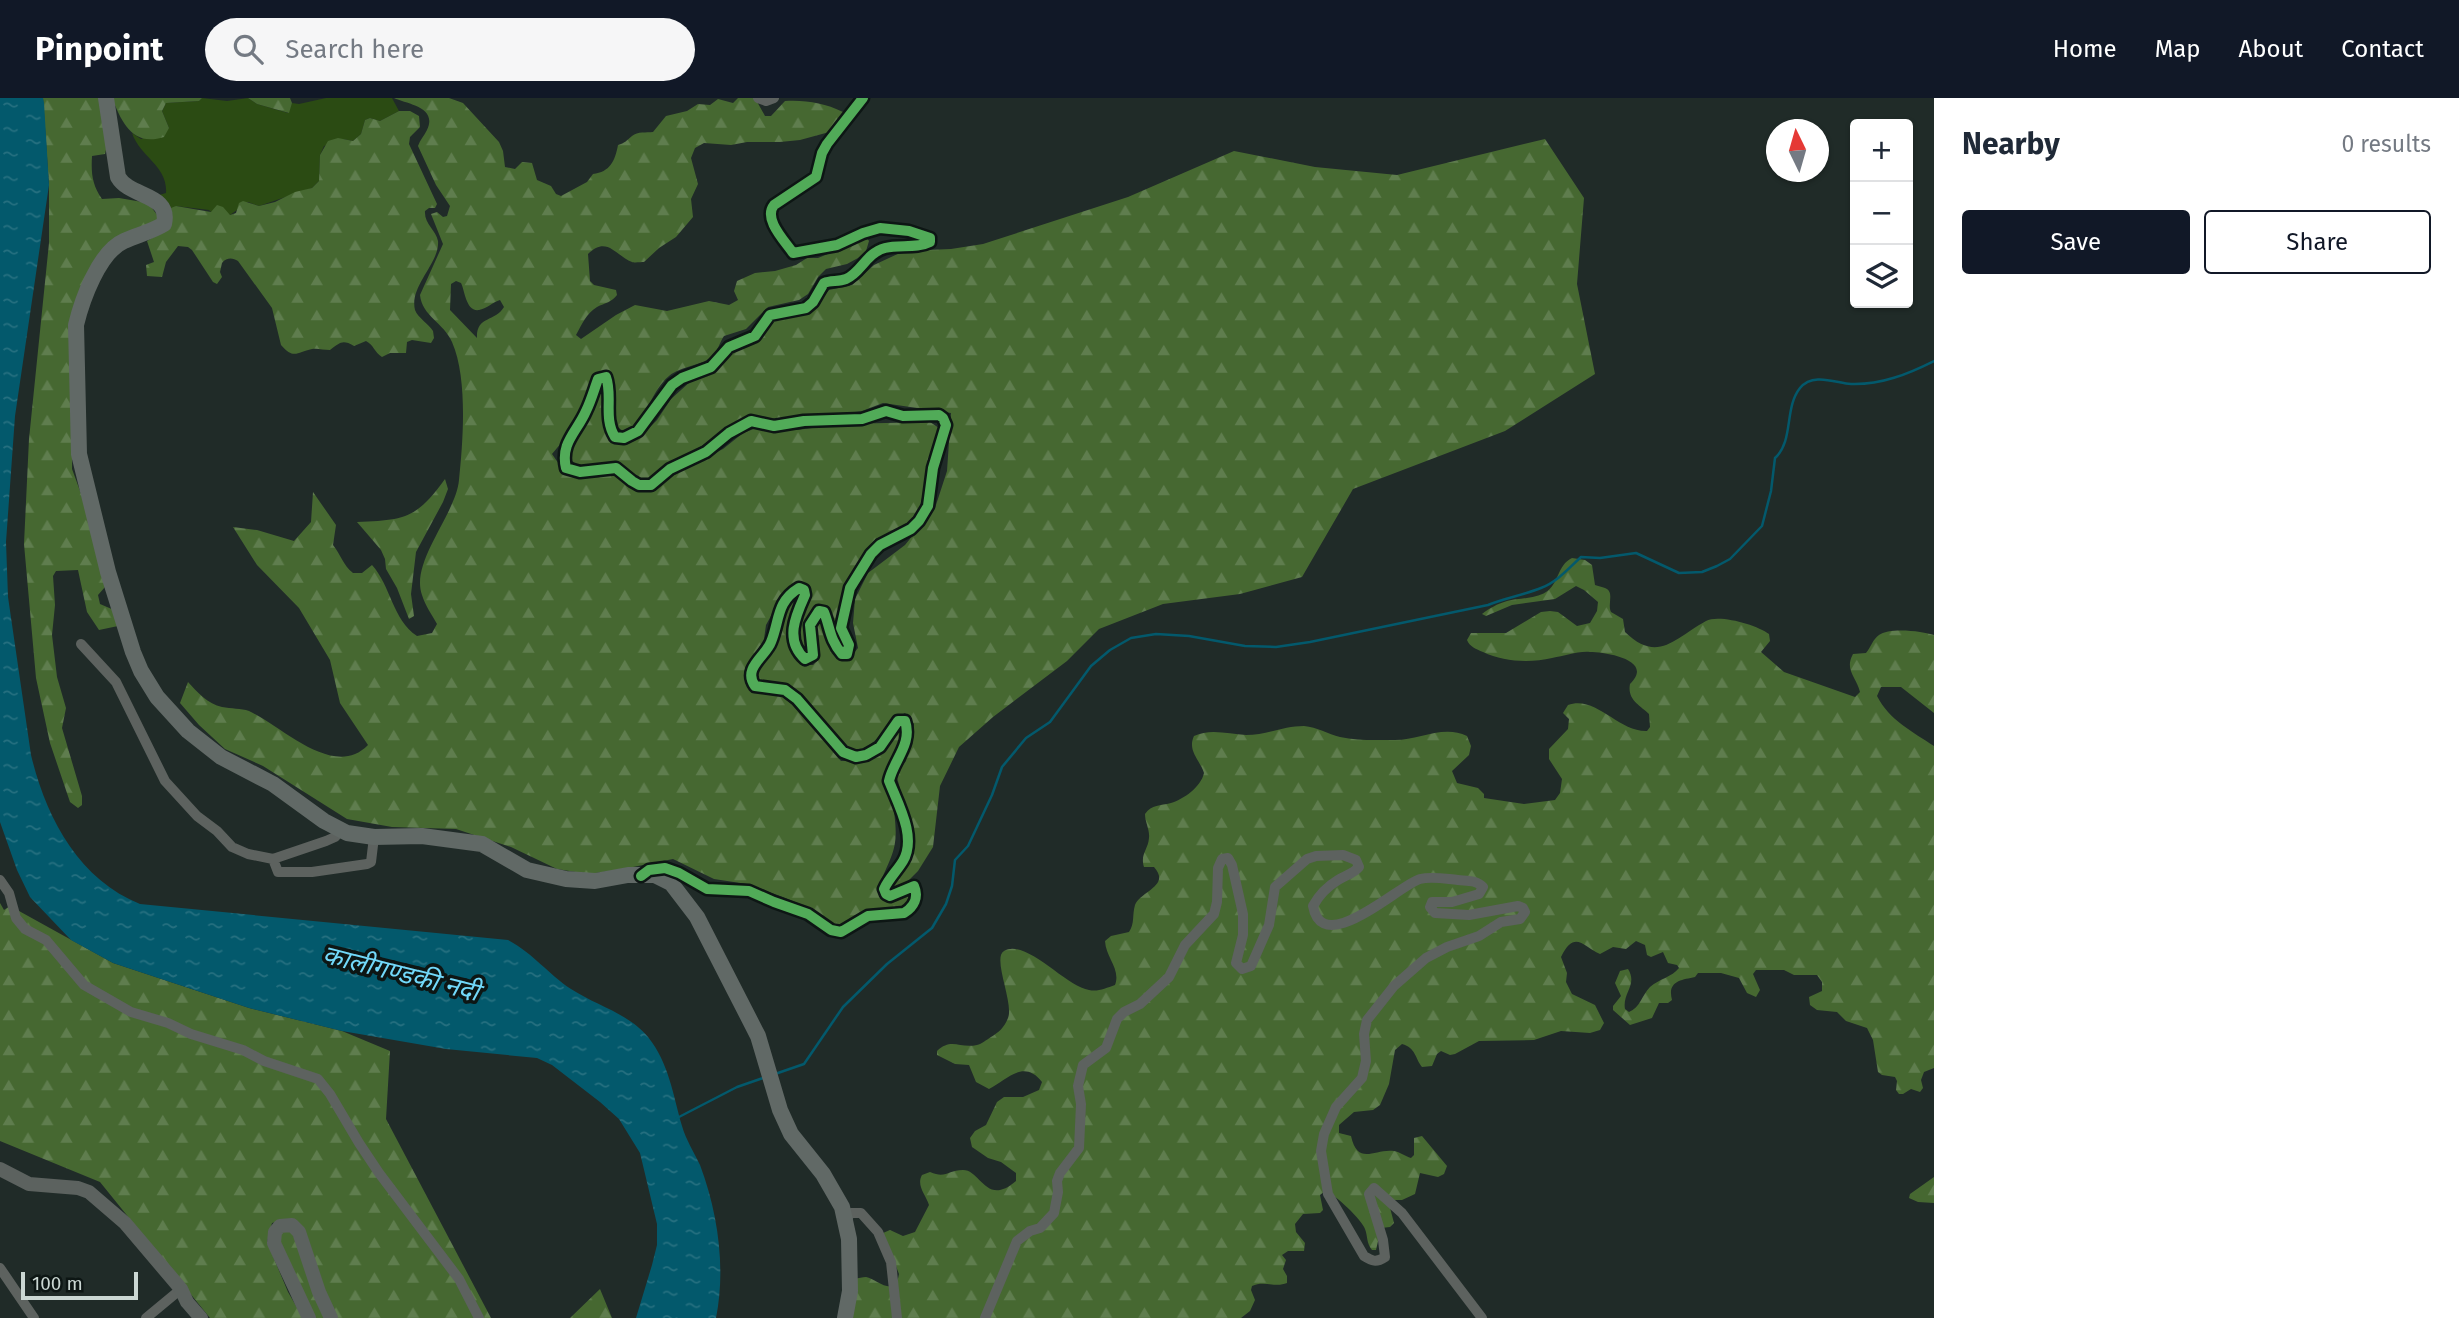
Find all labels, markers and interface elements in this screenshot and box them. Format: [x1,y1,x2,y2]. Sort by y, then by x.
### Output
search box [205,18,695,81]
text: Pinpoint [35,29,163,69]
icon: search [229,30,267,68]
text: Search here [285,34,424,65]
text: Home [2053,35,2117,63]
text: Map [2155,35,2201,63]
text: About [2239,35,2303,63]
text: Contact [2341,35,2424,63]
north arrow [1766,119,1829,182]
map controls [1850,119,1913,308]
button: + [1850,119,1913,182]
text: Nearby [1962,126,2060,162]
text: 0 results [2341,130,2431,158]
button: − [1850,182,1913,245]
button: Save [1962,210,2190,274]
button: Share [2204,210,2431,274]
button: layers [1850,245,1913,308]
water label: कालीगण्डकी नदी [319,939,488,1009]
scale bar [21,1269,138,1301]
text: 100 m [32,1272,83,1295]

